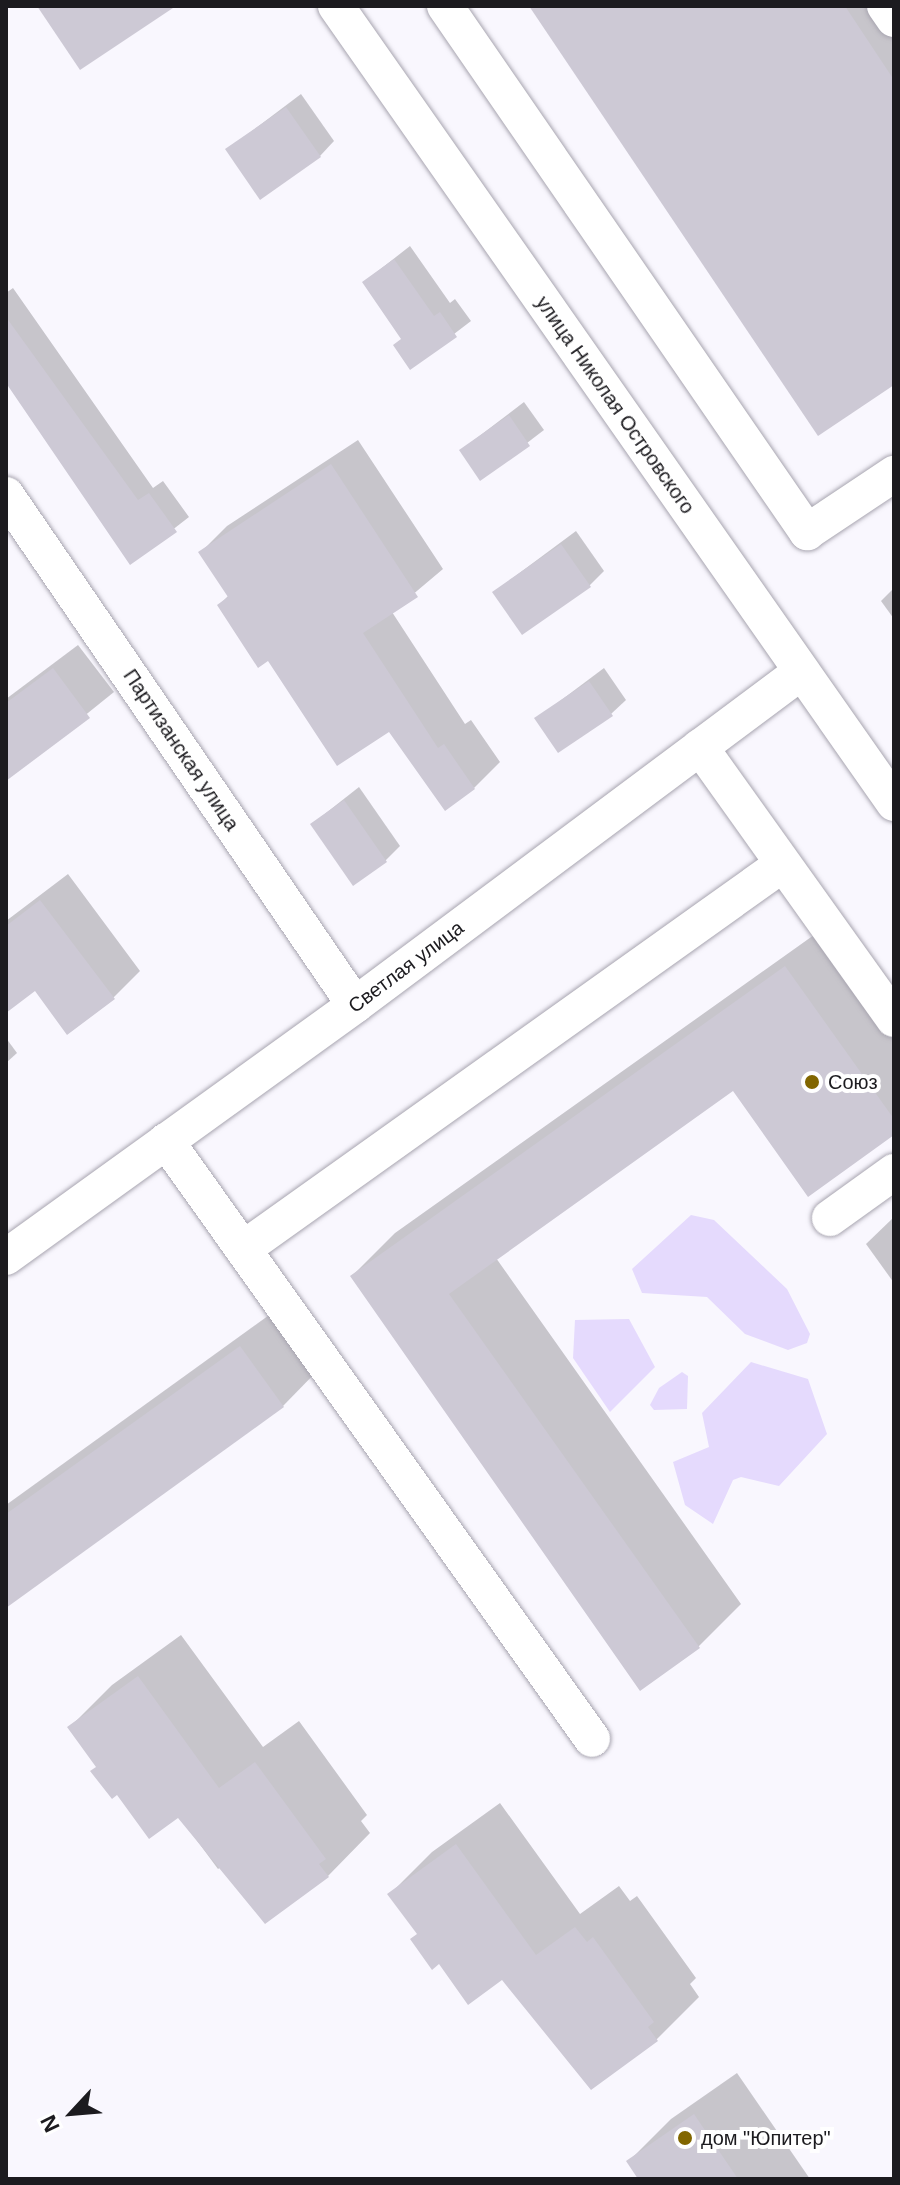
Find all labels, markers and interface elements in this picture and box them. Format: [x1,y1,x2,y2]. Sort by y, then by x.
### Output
street label: улица Николая Островского [530,291,700,519]
street label: Партизанская улица [118,665,244,835]
street label: Светлая улица [344,916,468,1018]
place label: Союз [828,1070,878,1094]
marker: Союз [803,1073,821,1091]
north arrow [32,2073,112,2153]
text: N [35,2111,65,2136]
place label: дом "Юпитер" [701,2126,831,2150]
marker: дом "Юпитер" [676,2129,694,2147]

